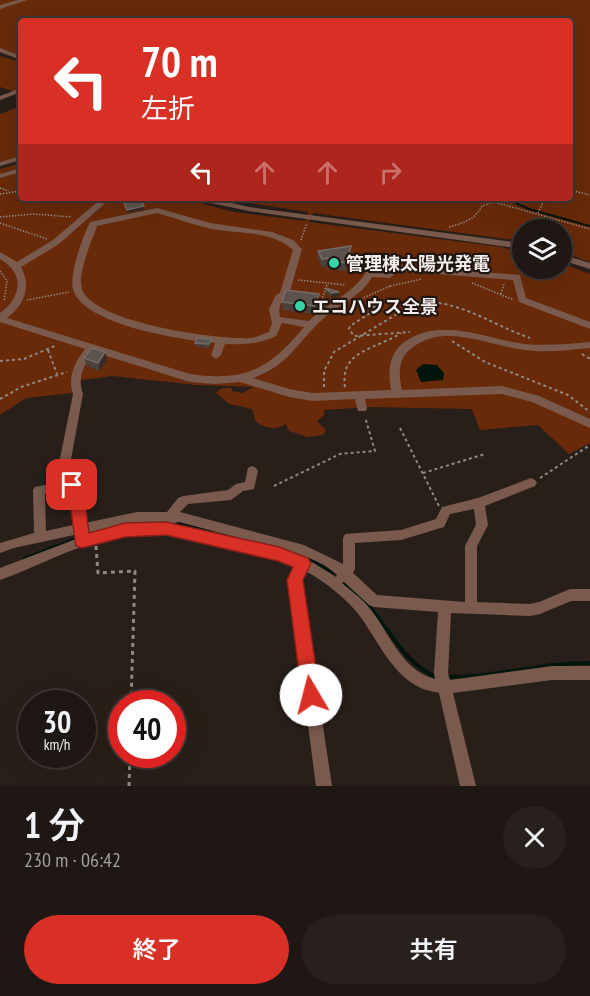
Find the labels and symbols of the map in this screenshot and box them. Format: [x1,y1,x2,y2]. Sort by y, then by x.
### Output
place label: 管理棟太陽光発電 [346,252,490,275]
marker: 管理棟太陽光発電 [327,256,341,270]
place label: エコハウス全景 [312,295,438,318]
marker: エコハウス全景 [293,299,307,313]
pin [46,459,97,510]
position arrow [279,663,343,727]
speed limit sign: 40 [108,690,186,768]

